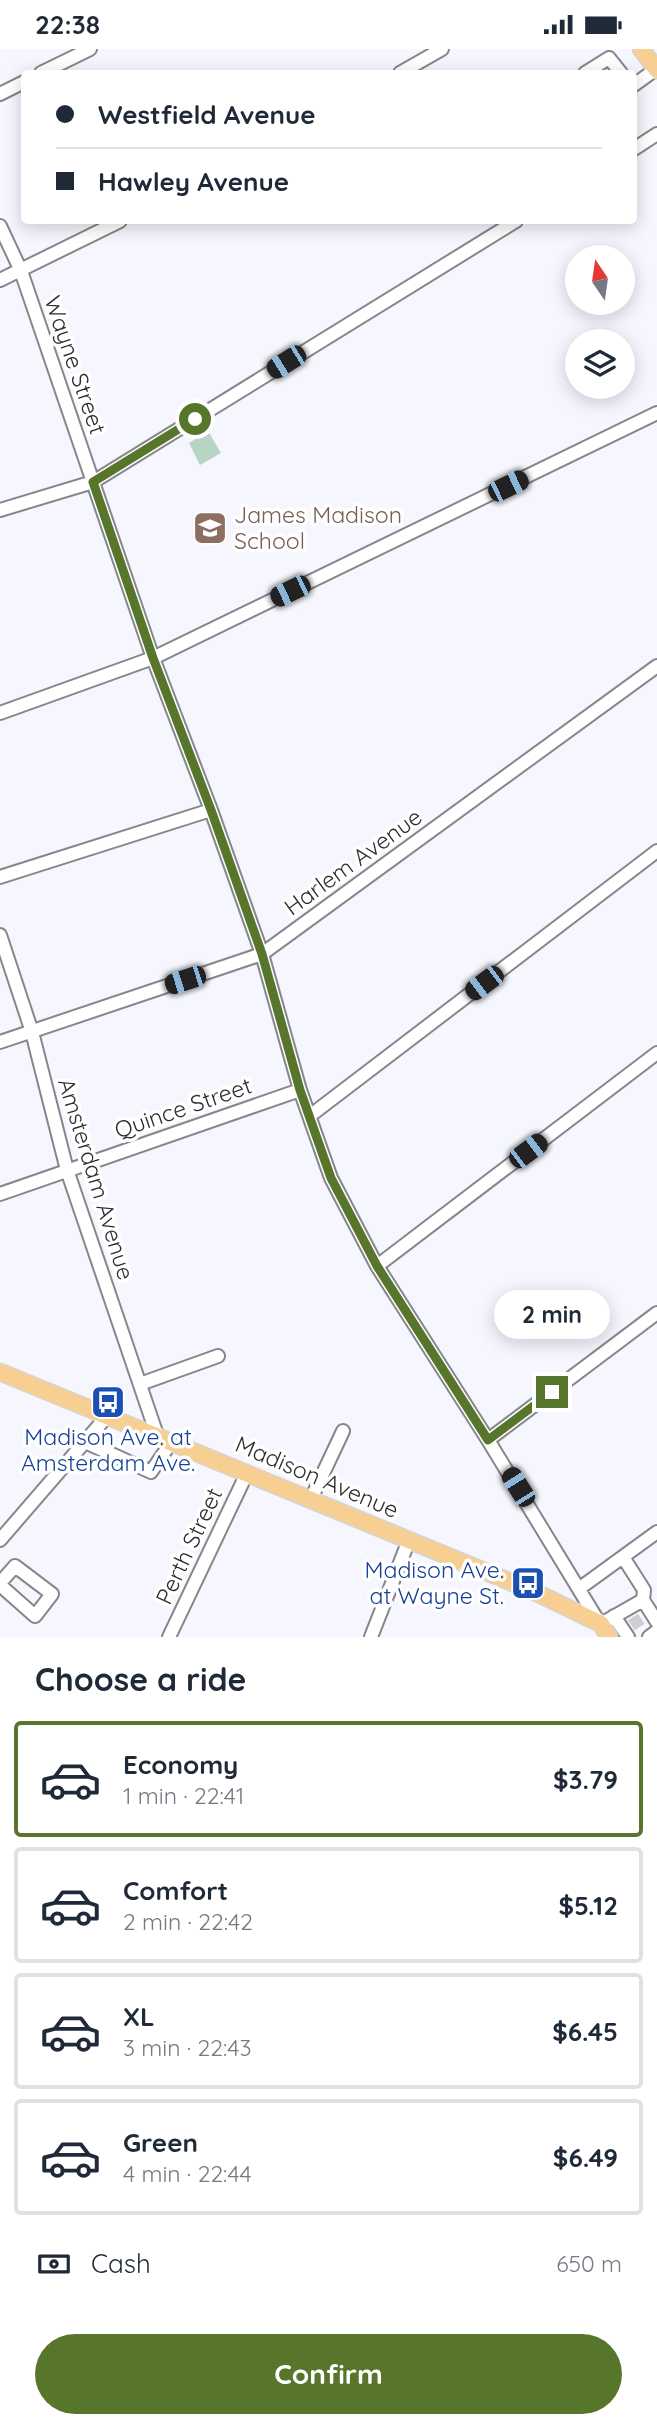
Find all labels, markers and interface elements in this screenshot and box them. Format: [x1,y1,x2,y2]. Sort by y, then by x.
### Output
text: 22:38 [35,8,100,41]
text: Westfield Avenue [98,98,316,131]
text: Hawley Avenue [98,165,289,198]
north arrow [565,245,635,315]
map controls [565,245,635,399]
street label: Wayne Street [38,292,113,438]
button: layers [565,329,635,399]
car [263,342,310,382]
route start [179,403,211,435]
car [485,467,532,505]
place label: James Madison School [234,500,402,555]
school or university icon: James Madison School [191,509,229,547]
car [267,572,314,610]
street label: Harlem Avenue [278,802,427,921]
car [461,962,508,1004]
car [162,964,209,996]
street label: Quince Street [110,1070,255,1145]
street label: Amsterdam Avenue [52,1074,141,1283]
car [505,1130,552,1172]
callout: 2 min [494,1291,610,1339]
text: 2 min [522,1300,582,1329]
route end [536,1376,568,1408]
bus stop icon: Madison Ave. at Amsterdam Ave. [89,1383,127,1421]
place label: Madison Ave. at Amsterdam Ave. [21,1422,195,1477]
street label: Madison Avenue [231,1429,403,1524]
car [498,1464,539,1510]
street label: Perth Street [149,1483,228,1609]
place label: Madison Ave. at Wayne St. [364,1555,504,1610]
bus stop icon: Madison Ave. at Wayne St. [509,1564,547,1602]
text: Choose a ride [35,1659,247,1699]
icon: car [39,1748,102,1811]
text: Economy [123,1748,238,1781]
text: $3.79 [553,1763,618,1796]
text: 1 min · 22:41 [123,1781,244,1810]
icon: car [39,1874,102,1937]
text: Comfort [123,1874,228,1907]
text: $5.12 [558,1889,618,1922]
text: 2 min · 22:42 [123,1907,253,1936]
icon: car [39,2000,102,2063]
text: XL [123,2000,155,2033]
text: $6.45 [552,2015,618,2048]
text: 3 min · 22:43 [123,2033,252,2062]
icon: car [39,2126,102,2189]
text: Green [123,2126,198,2159]
text: $6.49 [553,2141,618,2174]
text: 4 min · 22:44 [123,2159,252,2188]
icon: cash [35,2245,73,2283]
text: Cash [91,2247,151,2280]
text: 650 m [556,2249,622,2278]
button: Confirm [35,2334,622,2414]

